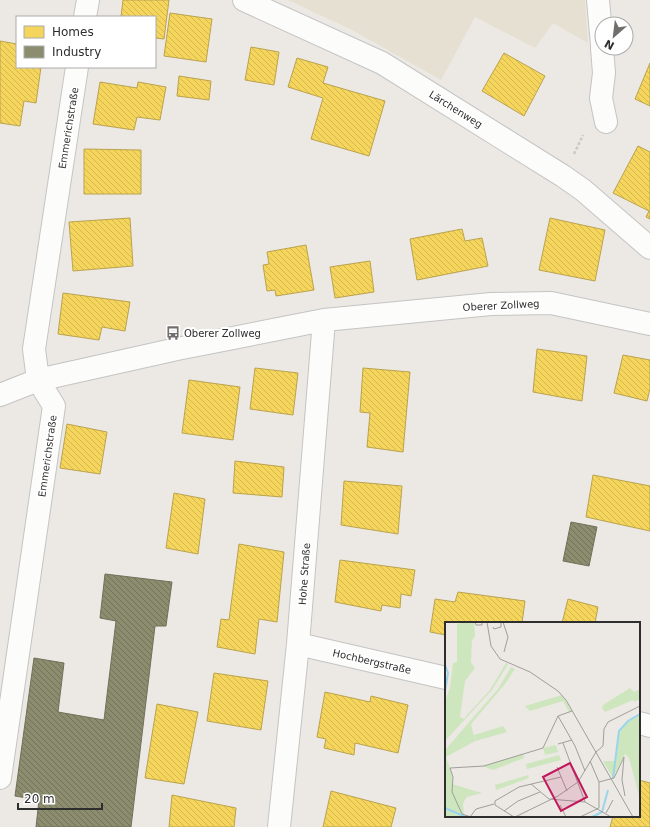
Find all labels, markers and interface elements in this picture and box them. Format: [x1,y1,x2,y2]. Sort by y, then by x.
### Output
legend [16,16,156,68]
north arrow [594,16,634,56]
text: Homes [52,25,94,39]
text: N [602,36,617,52]
text: Industry [52,45,101,59]
street label: Emmerichstraße [57,86,80,170]
street label: Lärchenweg [427,89,484,130]
street label: Oberer Zollweg [462,298,540,313]
bus stop icon: Oberer Zollweg [165,325,181,341]
place label: Oberer Zollweg [184,328,261,339]
street label: Emmerichstraße [36,414,59,498]
street label: Hohe Straße [297,543,312,605]
inset map [445,622,640,817]
street label: Hochbergstraße [332,647,412,676]
scale bar [18,785,102,811]
text: 20 m [24,792,55,806]

